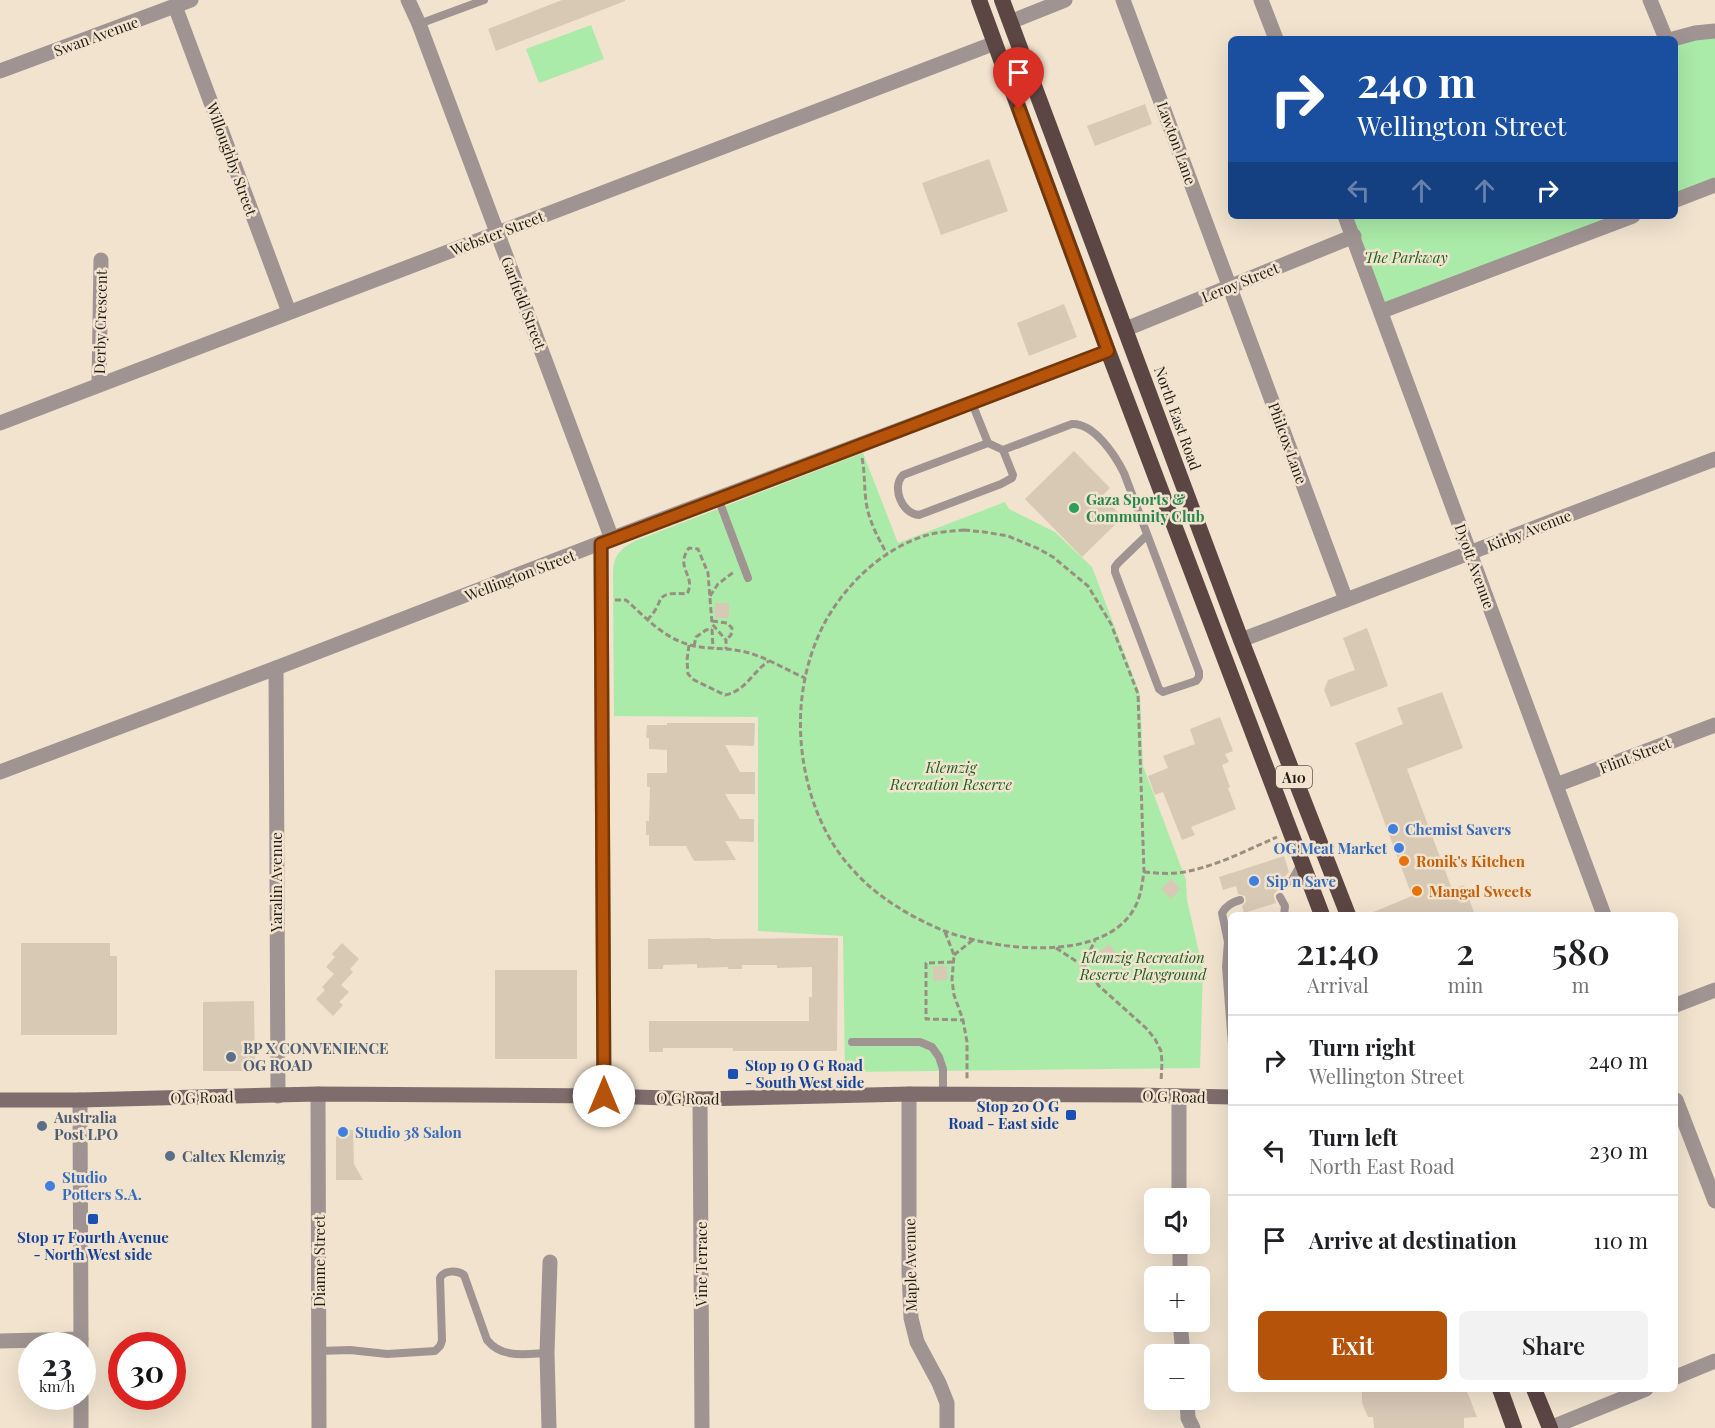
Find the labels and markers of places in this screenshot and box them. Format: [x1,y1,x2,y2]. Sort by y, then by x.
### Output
pin [993,47,1044,109]
place label: Gaza Sports & Community Club [1086,489,1205,526]
marker: Gaza Sports & Community Club [1067,501,1081,515]
place label: Chemist Savers [1405,819,1511,839]
marker: Chemist Savers [1386,822,1400,836]
place label: OG Meat Market [1274,838,1388,858]
marker: OG Meat Market [1392,841,1406,855]
place label: Ronik's Kitchen [1416,851,1526,871]
marker: Ronik's Kitchen [1397,854,1411,868]
place label: Sip n Save [1266,871,1336,891]
marker: Sip n Save [1247,874,1261,888]
place label: Mangal Sweets [1429,881,1531,901]
marker: Mangal Sweets [1410,884,1424,898]
place label: BP X CONVENIENCE OG ROAD [243,1038,389,1075]
marker: BP X CONVENIENCE OG ROAD [224,1050,238,1064]
place label: Stop 19 O G Road - South West side [745,1055,865,1092]
marker: Stop 19 O G Road - South West side [726,1067,740,1081]
place label: Stop 20 O G Road - East side [948,1096,1059,1133]
place label: Australia Post LPO [53,1107,118,1144]
marker: Stop 20 O G Road - East side [1064,1108,1078,1122]
marker: Australia Post LPO [35,1119,49,1133]
place label: Studio 38 Salon [355,1122,462,1142]
marker: Studio 38 Salon [336,1125,350,1139]
place label: Caltex Klemzig [182,1146,286,1166]
marker: Caltex Klemzig [163,1149,177,1163]
place label: Studio Potters S.A. [62,1167,142,1204]
marker: Studio Potters S.A. [43,1179,57,1193]
marker: Stop 17 Fourth Avenue - North West side [86,1212,100,1226]
place label: Stop 17 Fourth Avenue - North West side [17,1227,169,1264]

